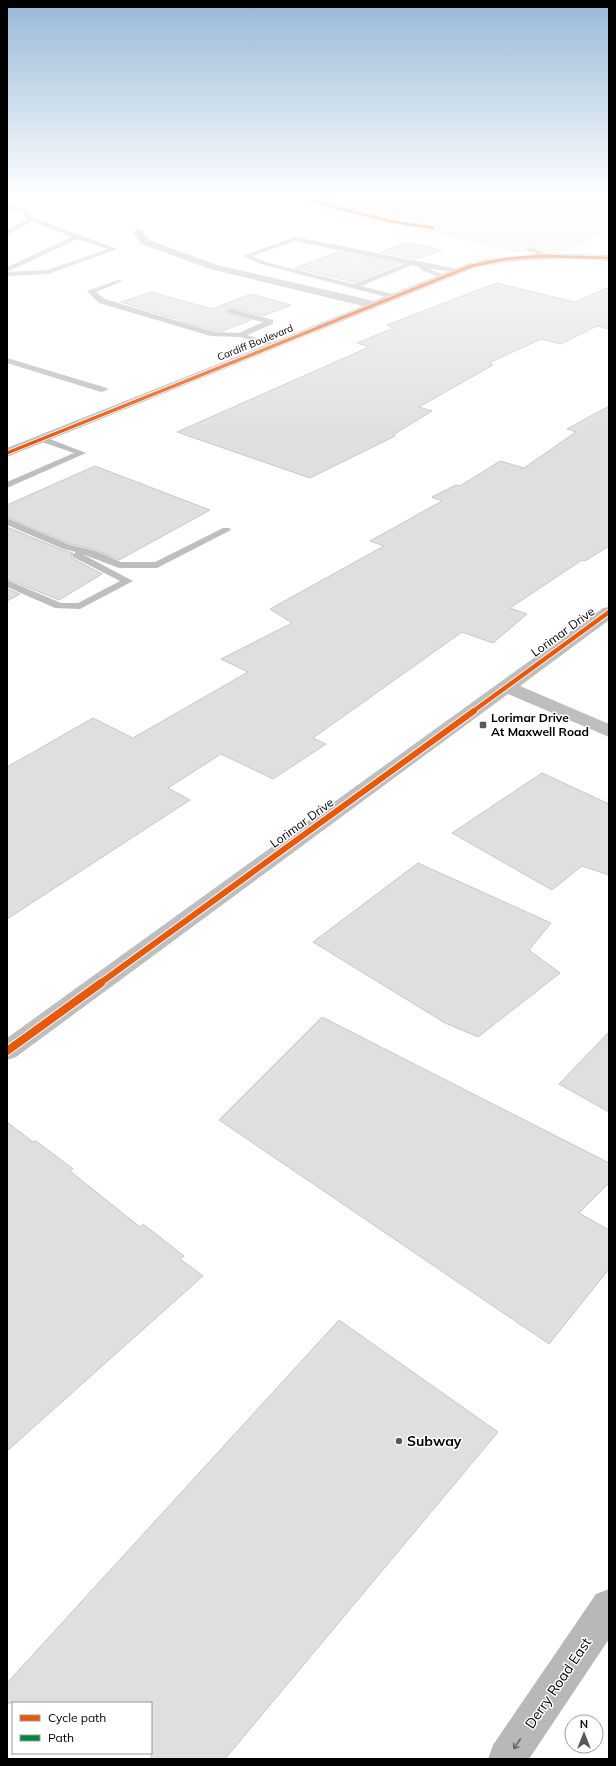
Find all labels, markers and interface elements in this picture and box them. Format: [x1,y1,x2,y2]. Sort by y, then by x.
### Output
street label: Cardiff Boulevard [215,321,295,364]
street label: Lorimar Drive [528,604,597,660]
place label: Lorimar Drive At Maxwell Road [491,710,589,739]
marker: Lorimar Drive At Maxwell Road [478,720,488,730]
street label: Lorimar Drive [267,795,336,851]
place label: Subway [407,1432,462,1450]
marker: Subway [394,1436,404,1446]
street label: Derry Road East [521,1634,595,1732]
legend [12,1702,152,1754]
text: Cycle path [48,1710,106,1725]
north arrow [564,1714,604,1754]
text: N [580,1717,588,1731]
text: Path [48,1730,74,1745]
one-way arrow [513,1738,521,1749]

